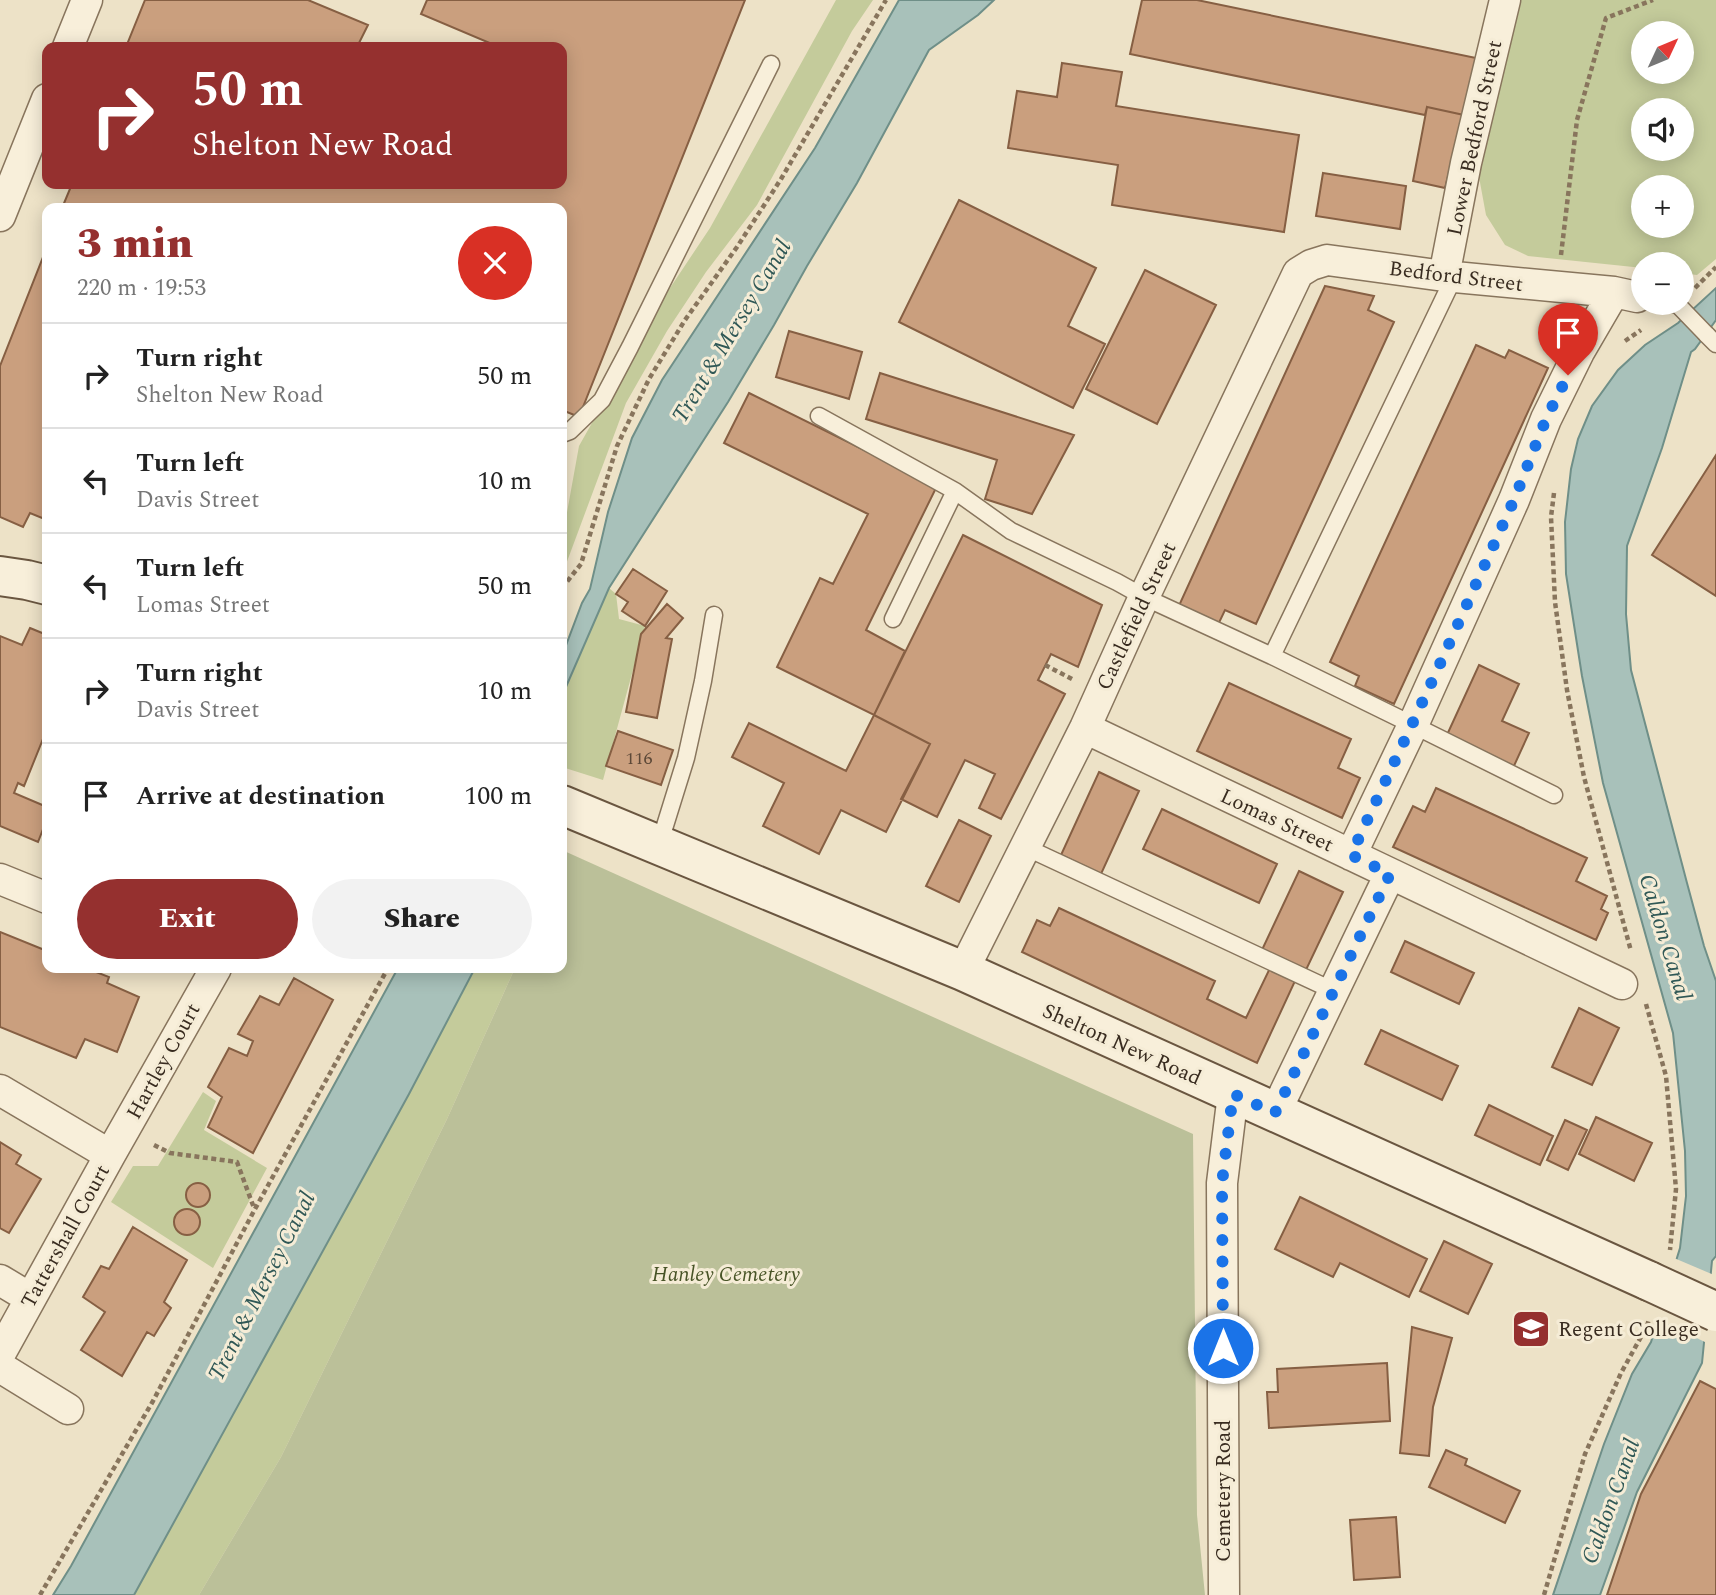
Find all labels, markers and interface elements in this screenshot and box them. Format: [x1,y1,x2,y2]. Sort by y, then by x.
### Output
north arrow [1631,21,1694,84]
map controls [1631,21,1694,315]
street label: Lower Bedford Street [1439,38,1511,239]
text: 50 m [192,53,303,128]
icon: right [77,70,168,161]
button: sound [1631,98,1694,161]
text: Shelton New Road [192,121,453,170]
button: + [1631,175,1694,238]
text: 3 min [77,213,193,276]
button: close [458,226,532,300]
water label: Trent & Mersey Canal [664,233,801,430]
button: − [1631,252,1694,315]
street label: Bedford Street [1387,253,1525,301]
text: 220 m · 19:53 [77,271,206,306]
pin [1538,303,1598,375]
icon: arrive [1549,314,1587,352]
text: Turn right [136,338,263,378]
text: 50 m [477,356,532,396]
icon: right [77,357,115,395]
text: Shelton New Road [136,378,324,413]
text: Turn left [136,443,244,483]
text: 10 m [477,461,532,501]
icon: left [77,462,115,500]
text: Davis Street [136,483,259,518]
street label: Castlefield Street [1089,537,1185,696]
text: Turn left [136,548,244,588]
text: 50 m [477,566,532,606]
icon: left [77,567,115,605]
text: Lomas Street [136,588,270,623]
text: Turn right [136,653,263,693]
text: 10 m [477,671,532,711]
icon: right [77,672,115,710]
text: Davis Street [136,693,259,728]
house number: 116 [626,745,653,772]
text: Arrive at destination [136,776,385,816]
text: 100 m [464,776,532,816]
icon: arrive [77,777,115,815]
street label: Lomas Street [1214,781,1339,861]
water label: Caldon Canal [1629,870,1700,1005]
button: Exit [77,879,298,959]
button: Share [312,879,532,959]
street label: Shelton New Road [1037,995,1206,1094]
street label: Hartley Court [119,997,209,1126]
street label: Tattershall Court [13,1159,119,1314]
water label: Trent & Mersey Canal [199,1186,325,1388]
park label: Hanley Cemetery [652,1259,801,1291]
school or university icon: Regent College [1510,1308,1552,1350]
position arrow [1186,1311,1260,1385]
place label: Regent College [1558,1314,1699,1346]
street label: Cemetery Road [1208,1420,1240,1562]
water label: Caldon Canal [1573,1434,1650,1569]

